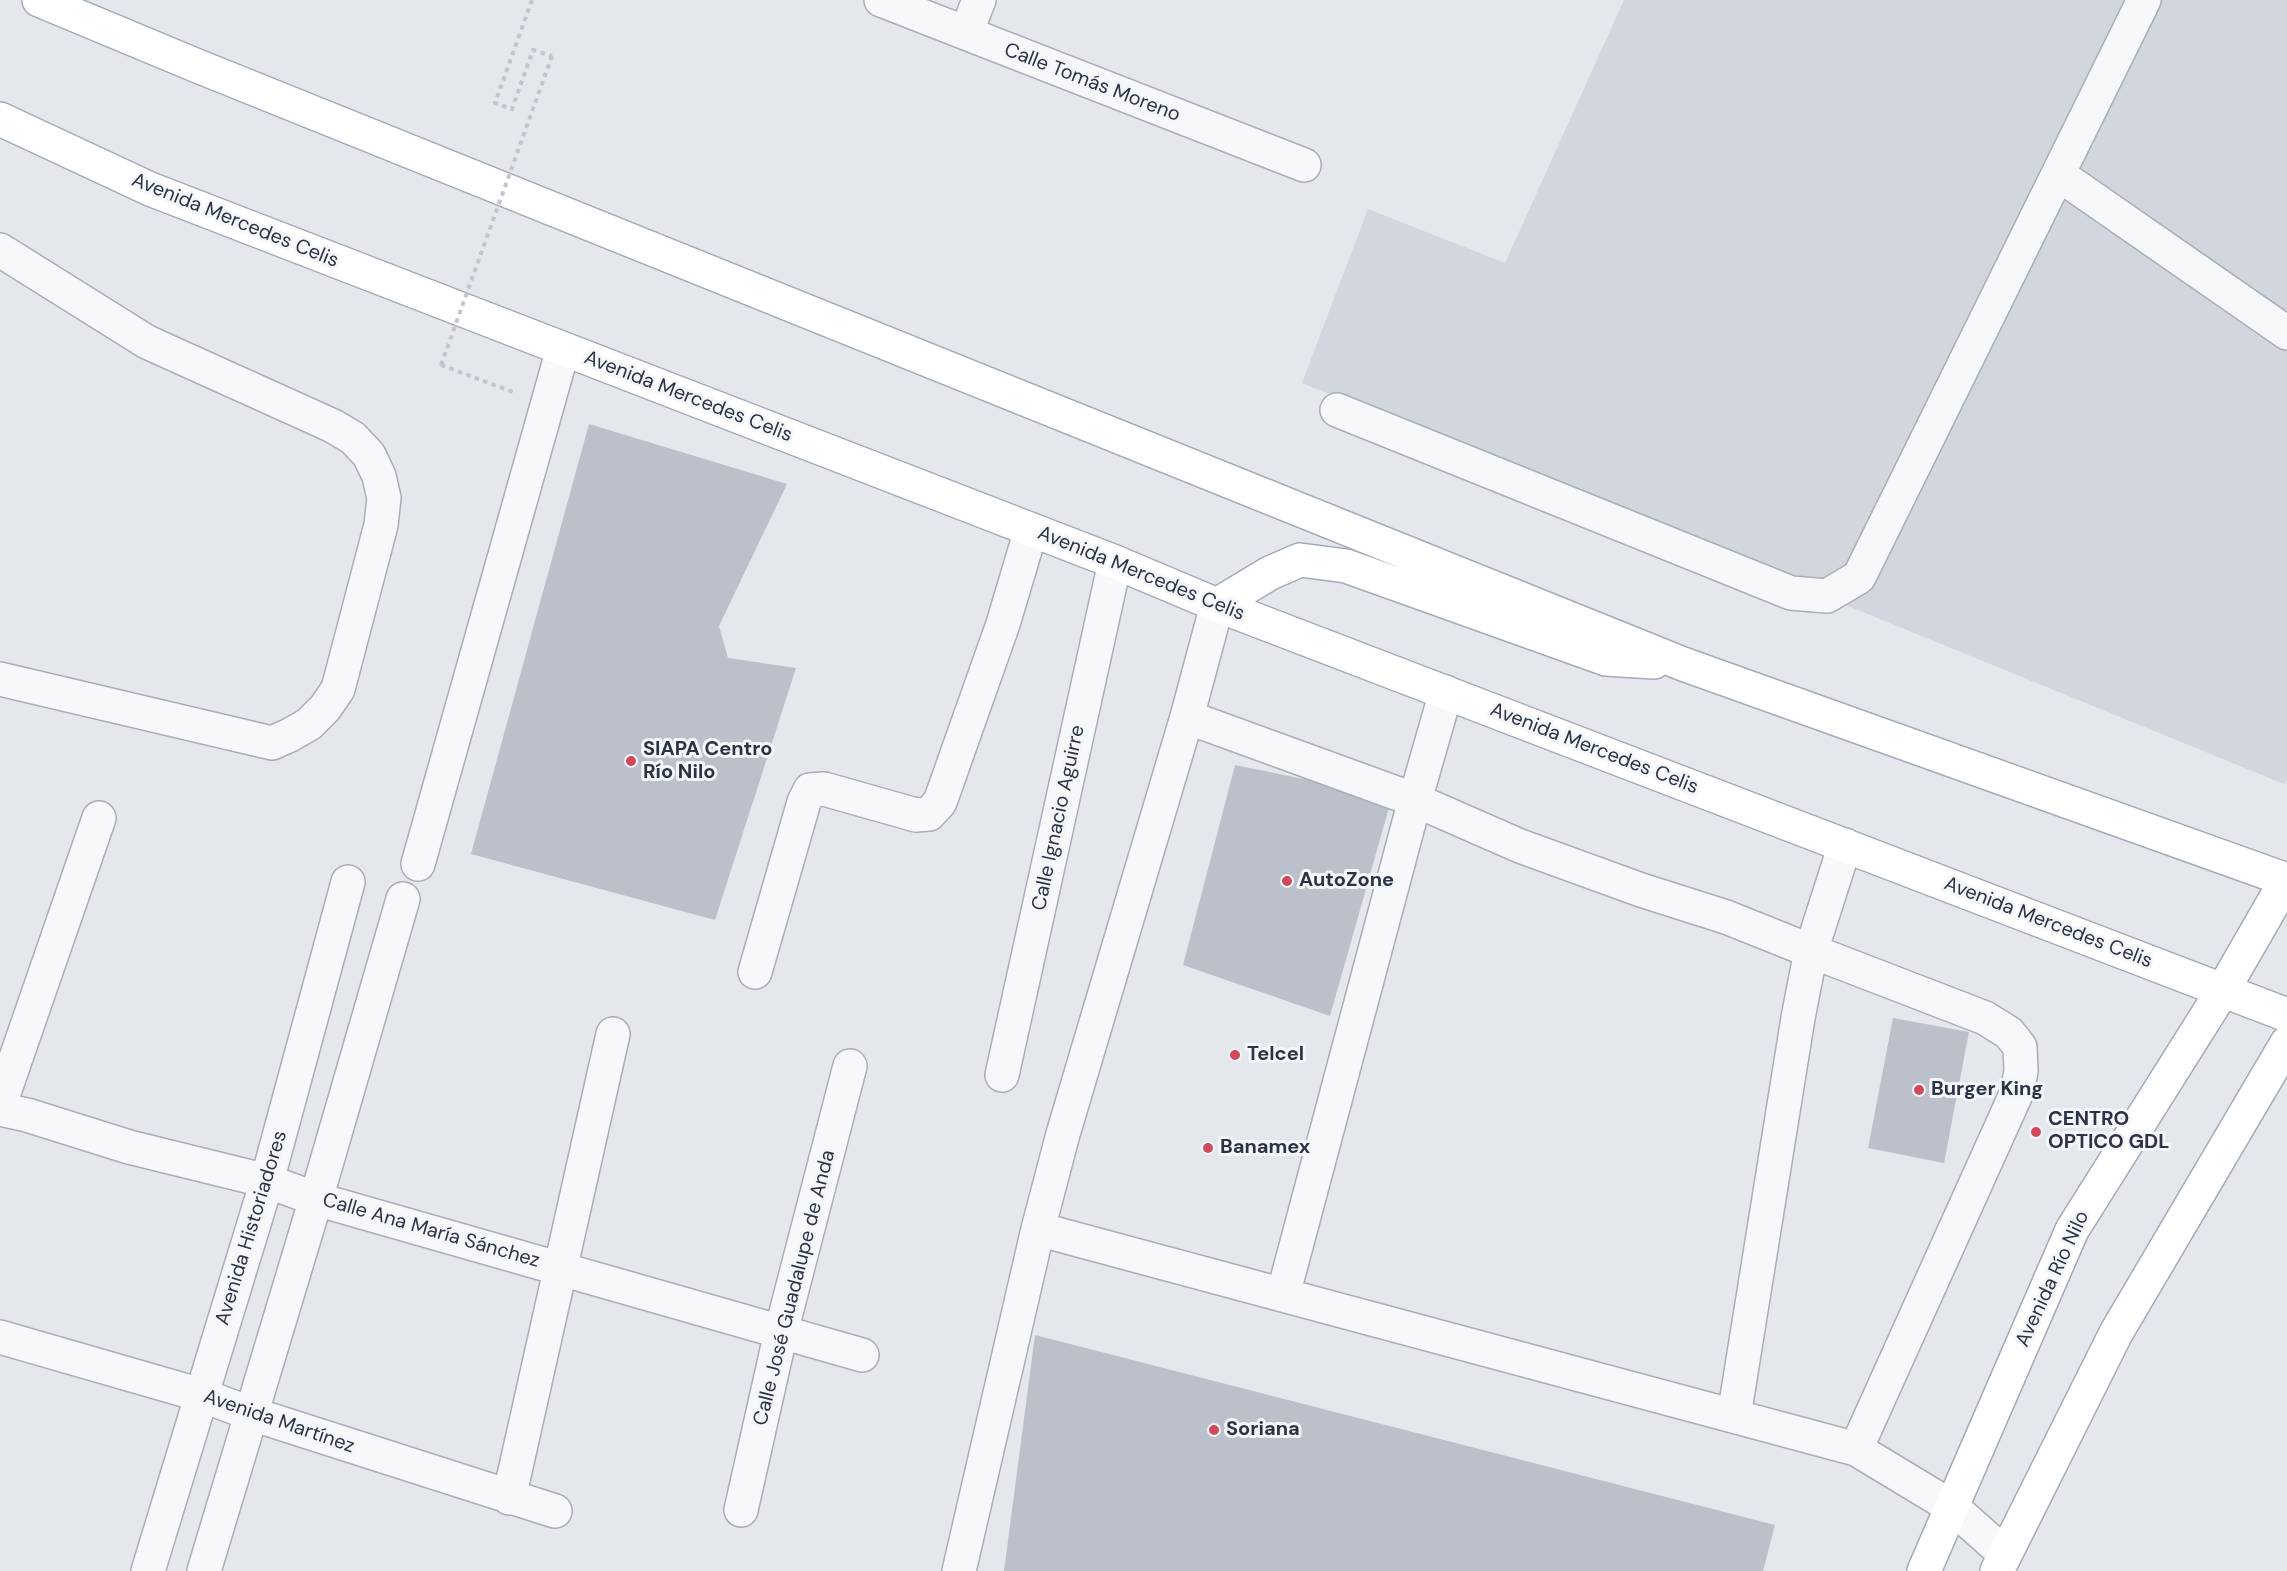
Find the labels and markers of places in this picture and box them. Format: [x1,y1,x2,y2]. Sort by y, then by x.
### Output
place label: SIAPA Centro Río Nilo [643,738,772,785]
marker: SIAPA Centro Río Nilo [624,754,638,768]
place label: AutoZone [1299,869,1394,893]
marker: AutoZone [1280,874,1294,888]
place label: Telcel [1247,1043,1304,1067]
marker: Telcel [1228,1048,1242,1062]
place label: Burger King [1931,1078,2043,1102]
marker: Burger King [1912,1083,1926,1097]
place label: CENTRO OPTICO GDL [2048,1108,2169,1155]
marker: CENTRO OPTICO GDL [2029,1125,2043,1139]
place label: Banamex [1220,1136,1310,1160]
marker: Banamex [1201,1141,1215,1155]
place label: Soriana [1226,1418,1300,1442]
marker: Soriana [1207,1423,1221,1437]

